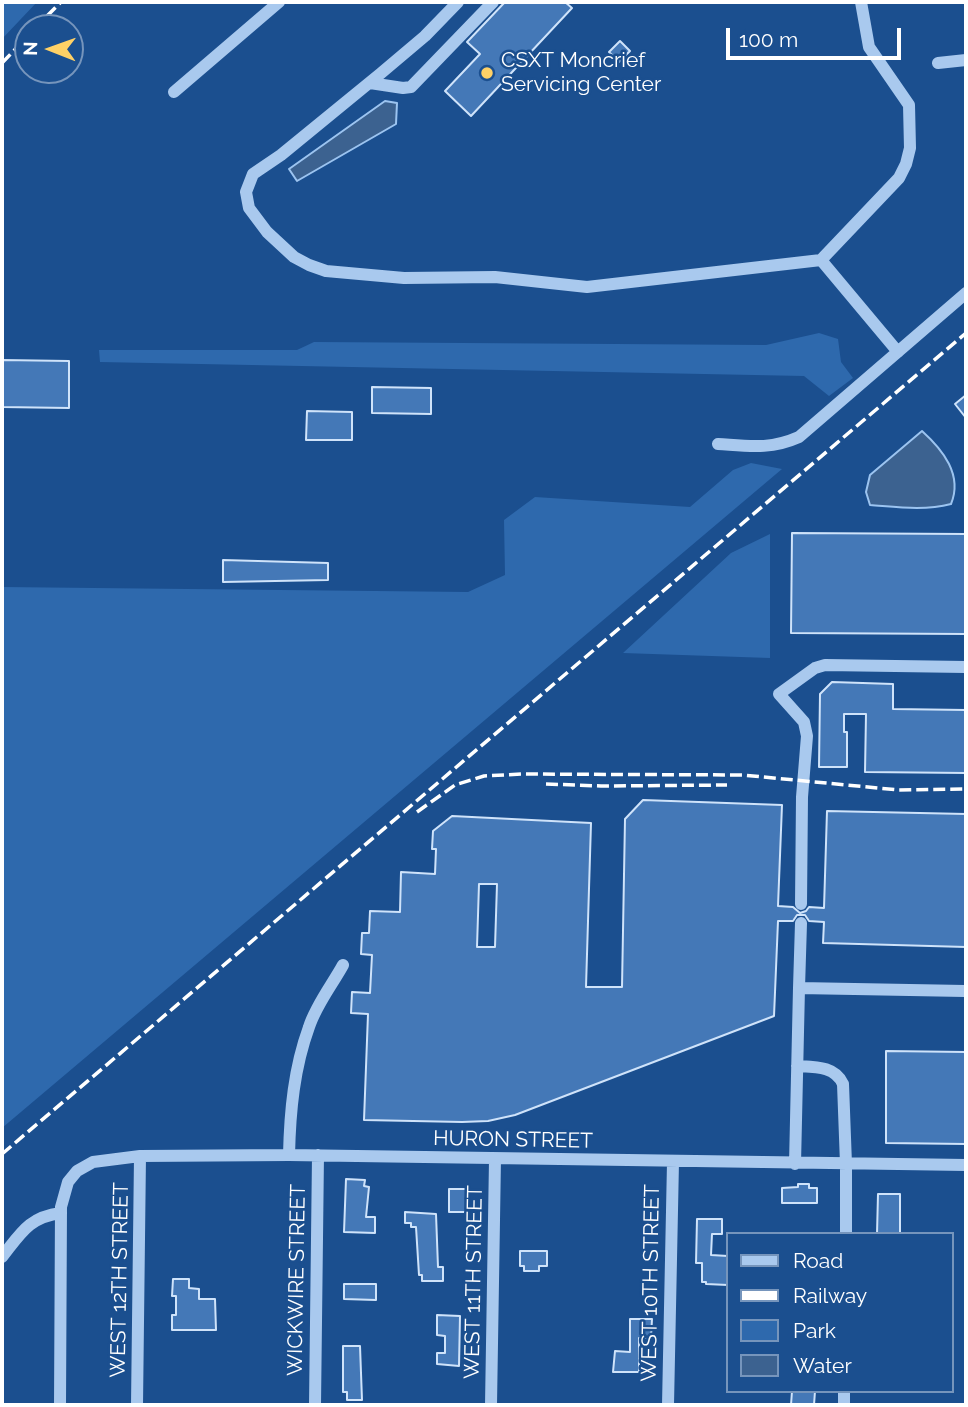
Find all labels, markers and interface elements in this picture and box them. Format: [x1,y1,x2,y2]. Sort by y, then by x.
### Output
north arrow [14,14,84,84]
scale bar [730,14,905,58]
text: 100 m [739,27,798,52]
text: N [19,41,41,56]
place label: CSXT Moncrief Servicing Center [501,48,661,98]
marker: CSXT Moncrief Servicing Center [479,65,495,81]
street label: HURON STREET [433,1126,593,1154]
street label: WEST 12TH STREET [106,1182,134,1378]
street label: WICKWIRE STREET [283,1184,311,1376]
street label: WEST 10TH STREET [637,1184,665,1382]
street label: WEST 11TH STREET [460,1185,488,1379]
legend [726,1232,954,1393]
text: Road [793,1248,843,1273]
text: Railway [793,1283,867,1308]
text: Park [793,1318,836,1343]
text: Water [793,1353,852,1378]

